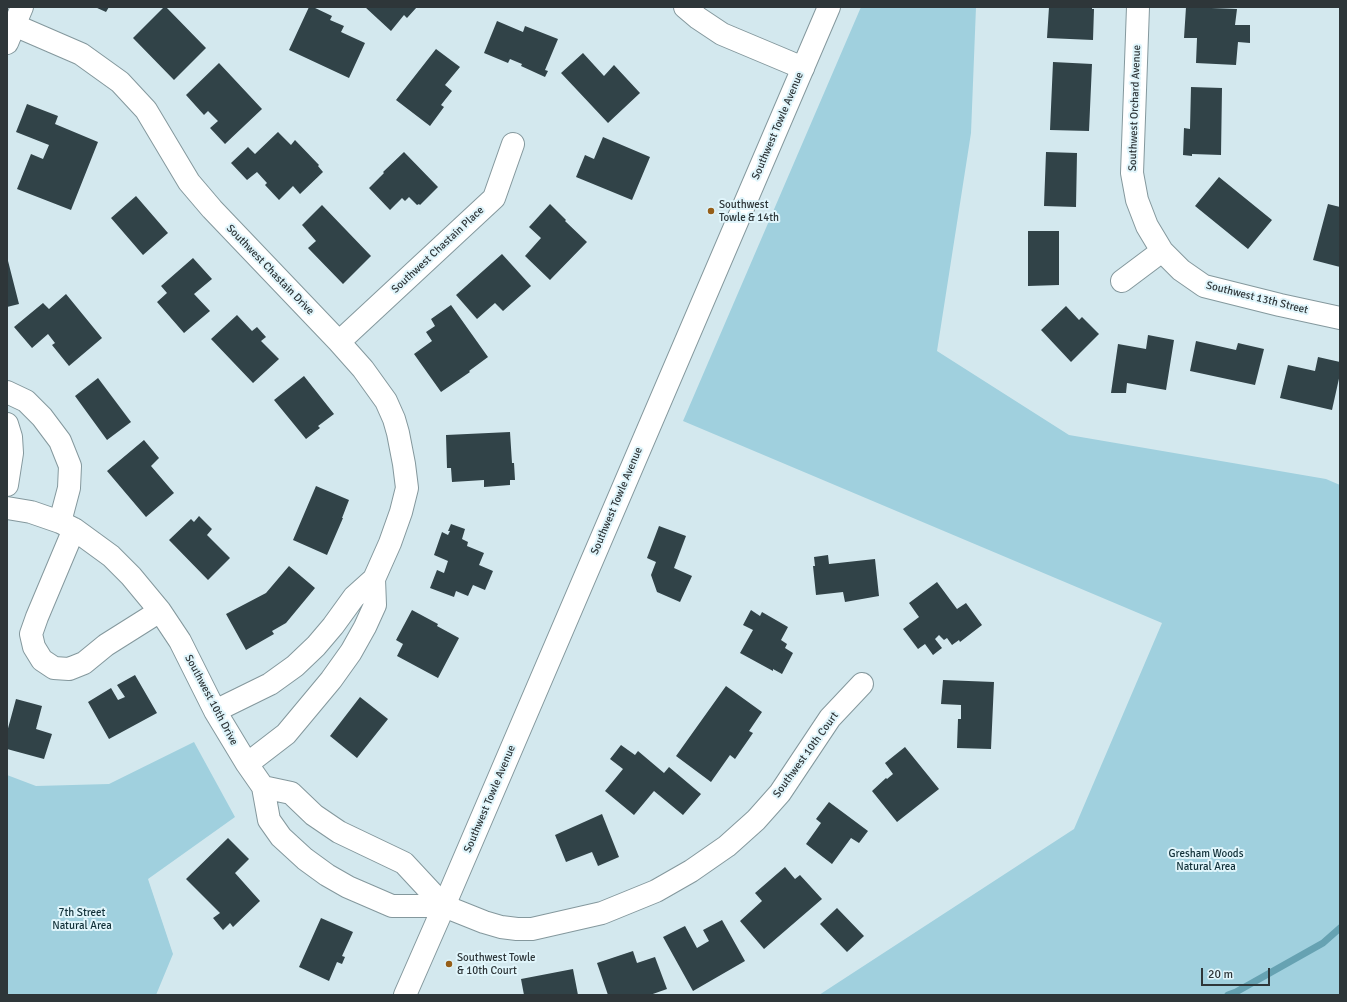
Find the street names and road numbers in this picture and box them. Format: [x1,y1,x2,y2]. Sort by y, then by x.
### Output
street label: Southwest Orchard Avenue [1126,45,1144,171]
street label: Southwest Towle Avenue [749,70,807,182]
street label: Southwest Chastain Place [389,204,487,296]
street label: Southwest Chastain Drive [223,222,317,318]
street label: Southwest 13th Street [1205,279,1309,317]
street label: Southwest Towle Avenue [588,445,646,557]
street label: Southwest 10th Drive [182,652,240,748]
street label: Southwest 10th Court [771,710,841,800]
street label: Southwest Towle Avenue [461,743,519,855]

